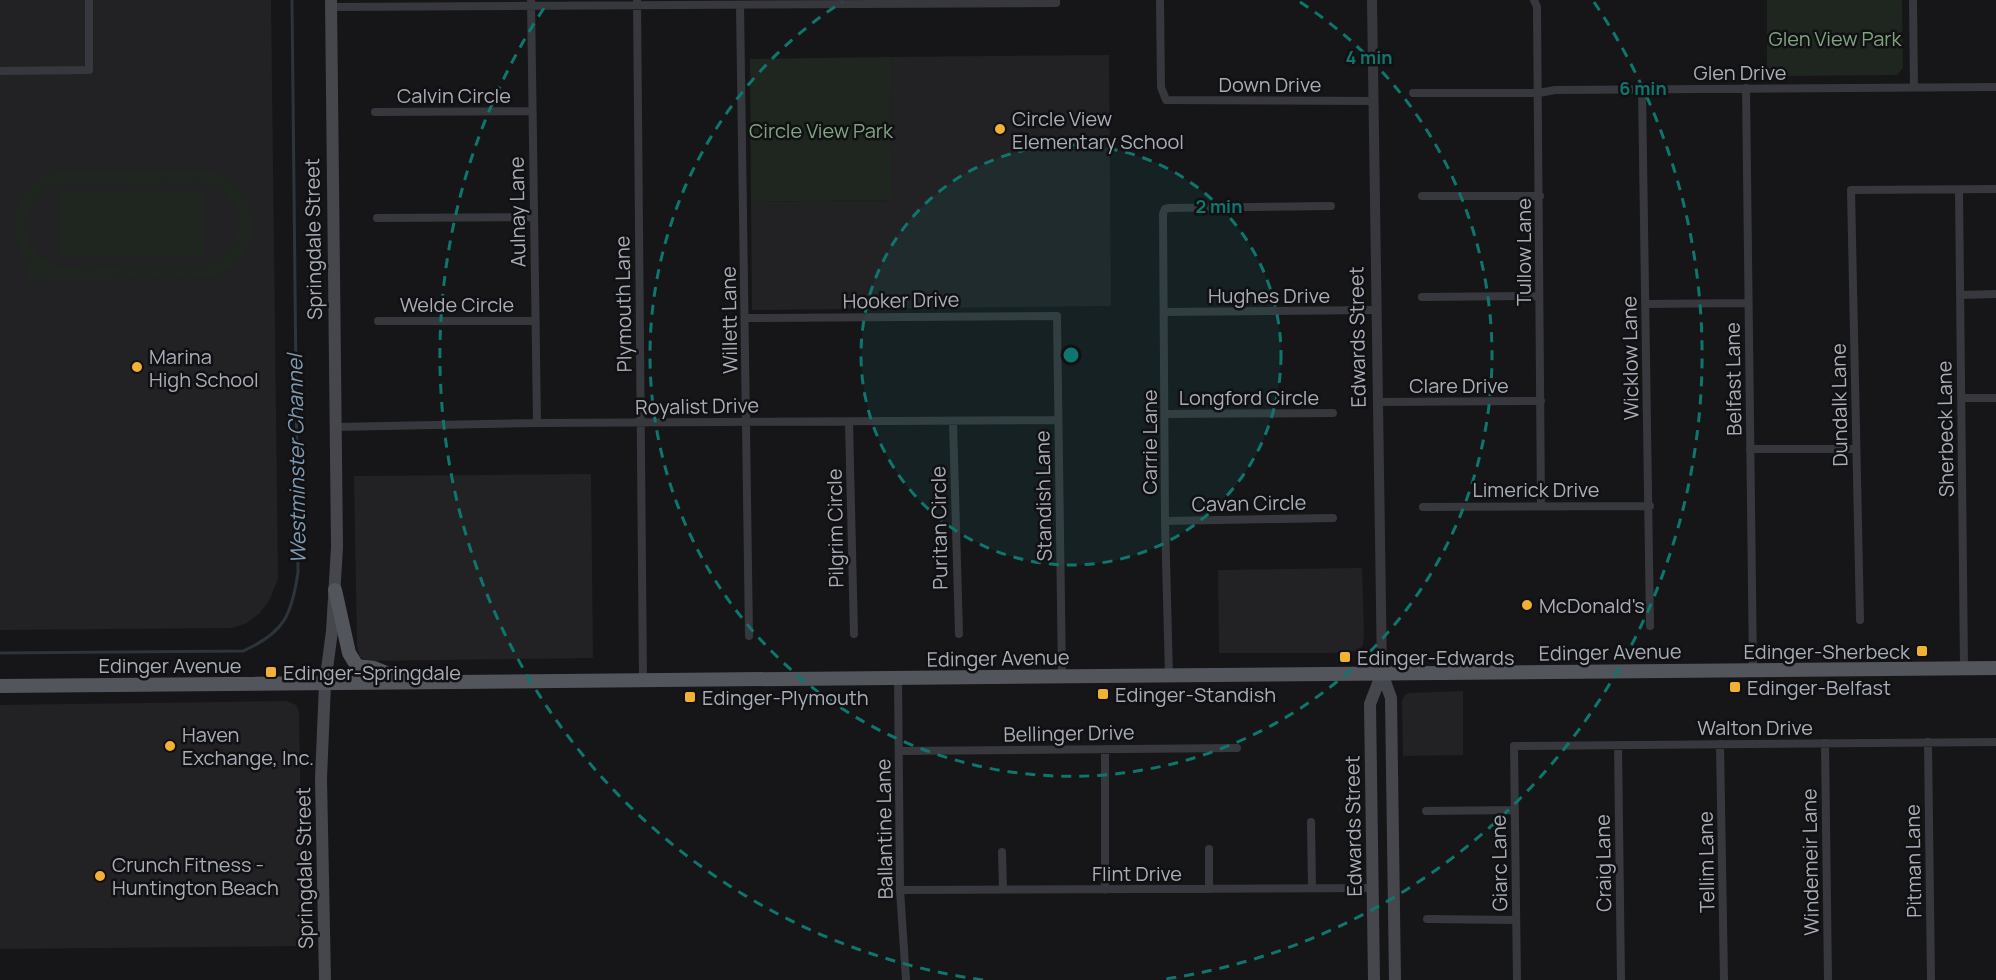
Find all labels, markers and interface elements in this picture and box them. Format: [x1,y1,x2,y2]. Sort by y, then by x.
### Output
park label: Glen View Park [1769,25,1903,52]
text: 4 min [1345,45,1393,69]
street label: Glen Drive [1694,59,1786,86]
street label: Down Drive [1219,71,1321,98]
text: 6 min [1619,76,1667,100]
street label: Calvin Circle [397,82,511,109]
place label: Circle View Elementary School [1012,105,1184,155]
park label: Circle View Park [749,117,894,144]
marker: Circle View Elementary School [993,122,1007,136]
street label: Aulnay Lane [503,156,531,268]
street label: Springdale Street [298,158,328,320]
text: 2 min [1196,194,1242,218]
street label: Tullow Lane [1510,198,1537,306]
street label: Plymouth Lane [608,235,638,373]
street label: Willett Lane [715,266,743,374]
street label: Edwards Street [1342,266,1372,408]
street label: Hughes Drive [1208,282,1330,309]
street label: Hooker Drive [842,285,960,315]
street label: Welde Circle [400,291,514,318]
street label: Wicklow Lane [1615,296,1645,420]
street label: Belfast Lane [1719,322,1747,436]
place label: Marina High School [149,343,259,393]
street label: Dundalk Lane [1824,343,1854,467]
centre of rings [1061,345,1081,365]
water label: Westminster Channel [280,351,312,564]
marker: Marina High School [130,360,144,374]
street label: Sherbeck Lane [1930,361,1960,497]
street label: Clare Drive [1409,372,1509,399]
street label: Longford Circle [1179,384,1319,411]
street label: Carrie Lane [1136,389,1163,495]
street label: Royalist Drive [635,391,759,421]
street label: Standish Lane [1028,430,1058,562]
street label: Puritan Circle [924,466,954,590]
street label: Pilgrim Circle [820,468,850,588]
street label: Limerick Drive [1472,476,1600,503]
street label: Cavan Circle [1191,489,1307,517]
place label: McDonald's [1539,592,1645,619]
marker: McDonald's [1520,598,1534,612]
street label: Edinger Avenue [1538,637,1682,667]
place label: Edinger-Sherbeck [1743,638,1911,665]
street label: Edinger Avenue [926,643,1070,673]
place label: Edinger-Edwards [1357,644,1514,671]
marker: Edinger-Sherbeck [1915,644,1929,658]
marker: Edinger-Edwards [1338,650,1352,664]
street label: Edinger Avenue [98,652,242,679]
place label: Edinger-Springdale [283,659,461,686]
marker: Edinger-Springdale [264,665,278,679]
place label: Edinger-Belfast [1747,674,1891,701]
marker: Edinger-Belfast [1728,680,1742,694]
place label: Edinger-Standish [1115,681,1276,708]
place label: Edinger-Plymouth [702,684,869,711]
marker: Edinger-Standish [1096,687,1110,701]
marker: Edinger-Plymouth [683,690,697,704]
street label: Walton Drive [1697,714,1813,741]
street label: Bellinger Drive [1003,718,1135,748]
place label: Haven Exchange, Inc. [182,721,314,771]
marker: Haven Exchange, Inc. [163,739,177,753]
street label: Edwards Street [1338,755,1368,897]
street label: Ballantine Lane [869,758,899,900]
street label: Springdale Street [289,787,319,949]
street label: Windemeir Lane [1795,788,1825,936]
street label: Pitman Lane [1899,804,1927,918]
street label: Tellim Lane [1692,811,1720,913]
street label: Giarc Lane [1485,814,1513,912]
street label: Craig Lane [1589,814,1617,912]
place label: Crunch Fitness - Huntington Beach [112,851,279,901]
street label: Flint Drive [1092,860,1182,887]
marker: Crunch Fitness - Huntington Beach [93,869,107,883]

